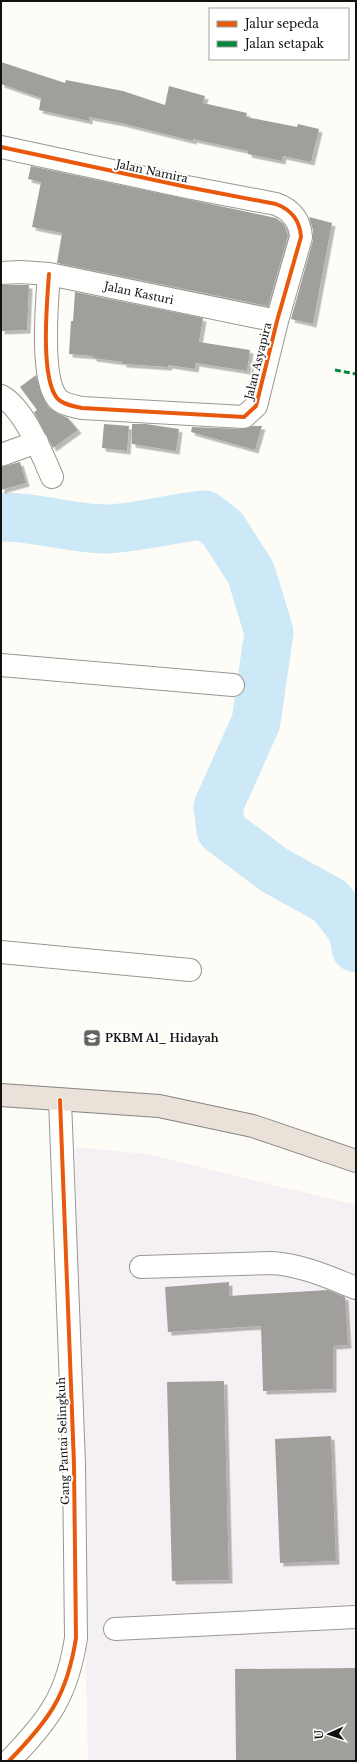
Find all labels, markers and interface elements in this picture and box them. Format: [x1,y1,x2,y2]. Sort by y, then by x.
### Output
legend [209,8,349,60]
text: Jalur sepeda [243,16,319,31]
text: Jalan setapak [243,36,325,51]
street label: Jalan Namira [113,156,190,186]
street label: Jalan Kasturi [101,278,175,307]
street label: Jalan Asyapira [241,320,275,403]
school or university icon: PKBM Al_ Hidayah [82,1028,102,1048]
place label: PKBM Al_ Hidayah [105,1031,219,1045]
street label: Gang Pantai Selingkuh [54,1376,72,1505]
north arrow [309,1714,349,1754]
text: U [312,1729,326,1740]

